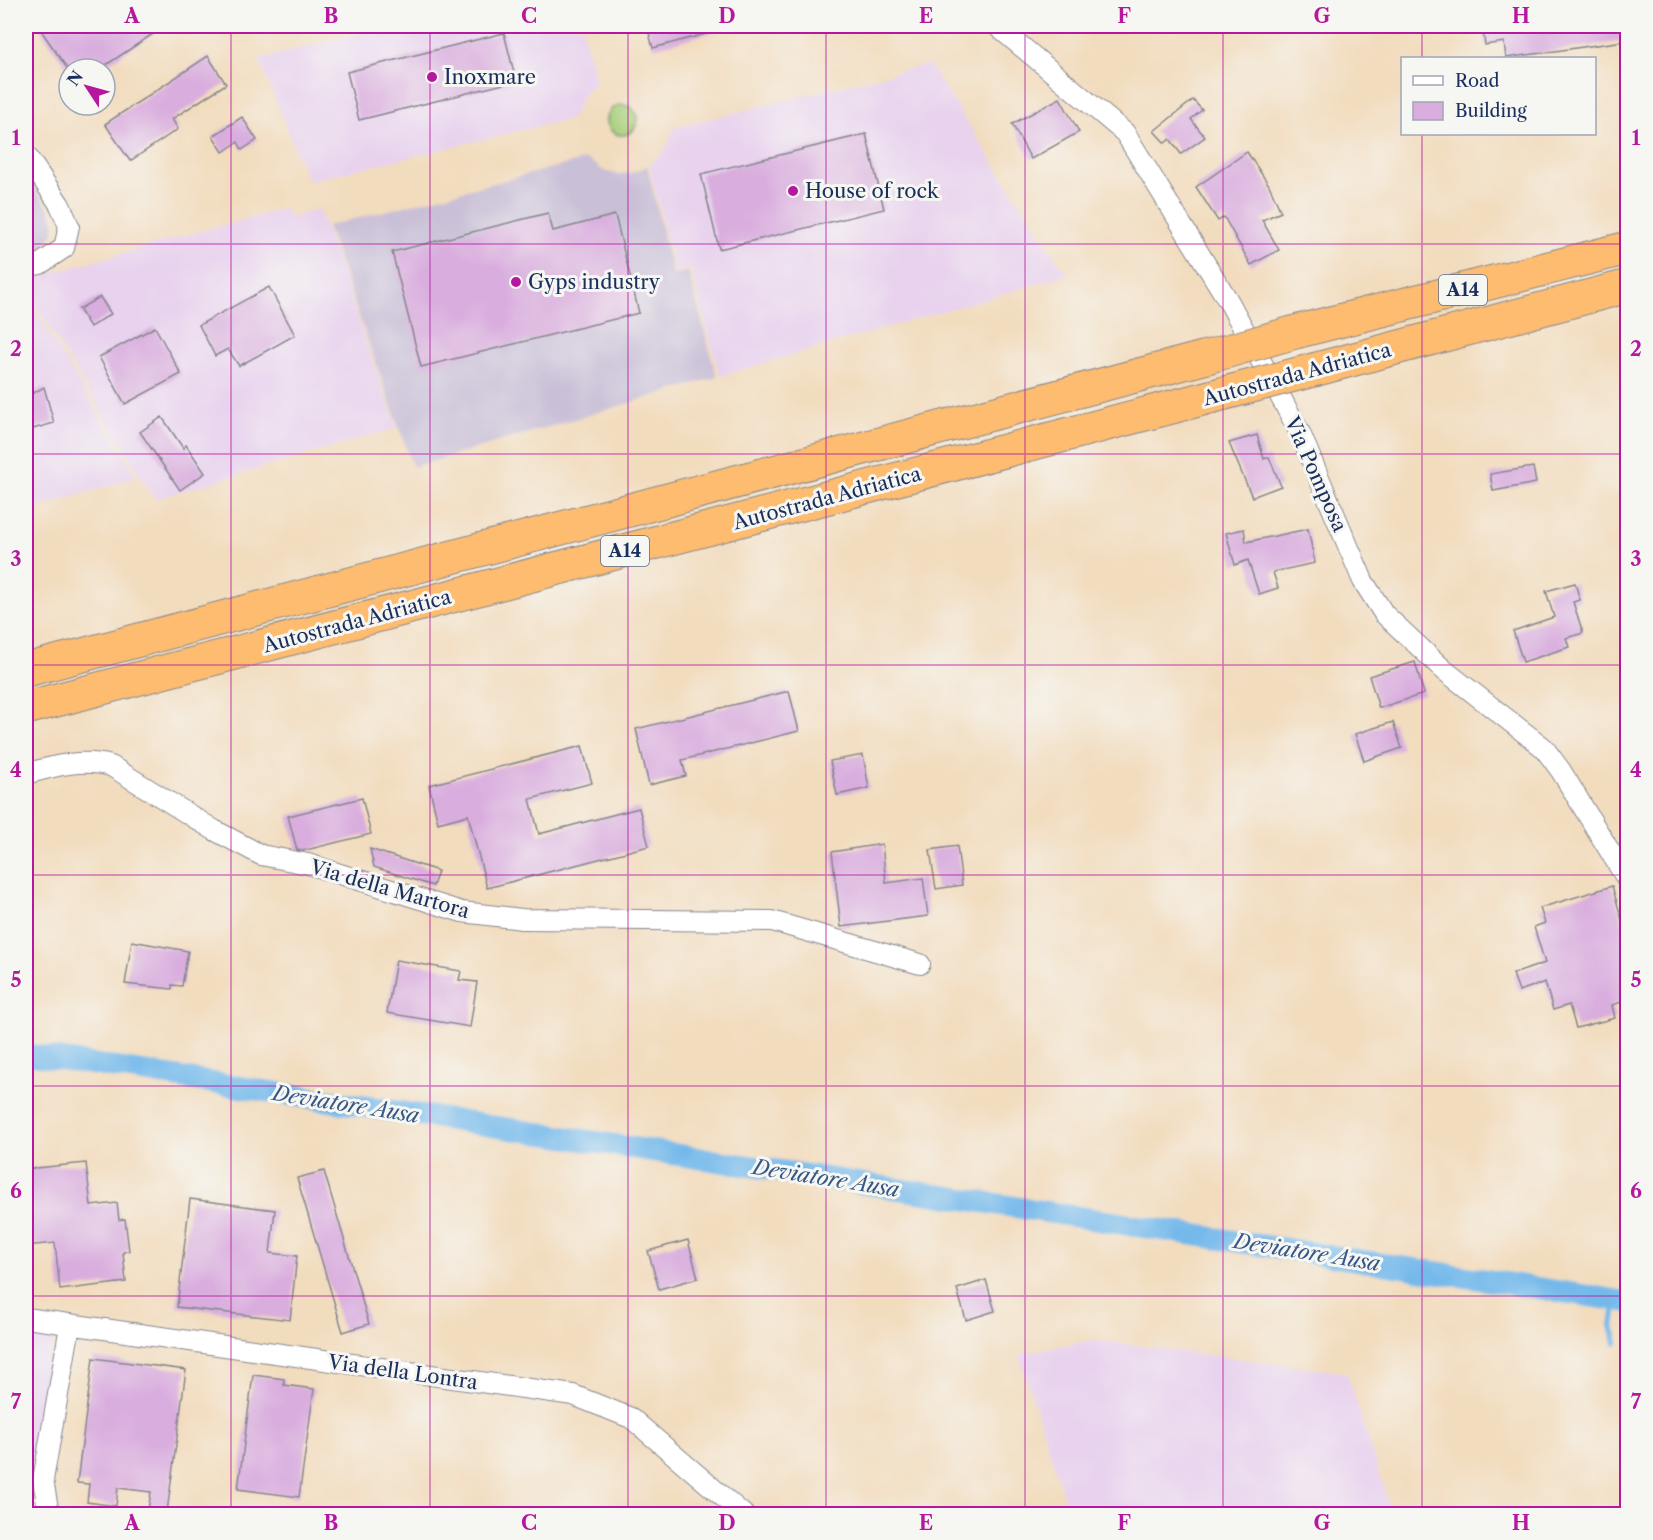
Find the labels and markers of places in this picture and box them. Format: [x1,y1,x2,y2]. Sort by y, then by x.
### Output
place label: Inoxmare [444,65,536,89]
marker: Inoxmare [425,70,439,84]
place label: House of rock [805,179,940,203]
marker: House of rock [786,184,800,198]
place label: Gyps industry [528,270,661,294]
marker: Gyps industry [509,275,523,289]

